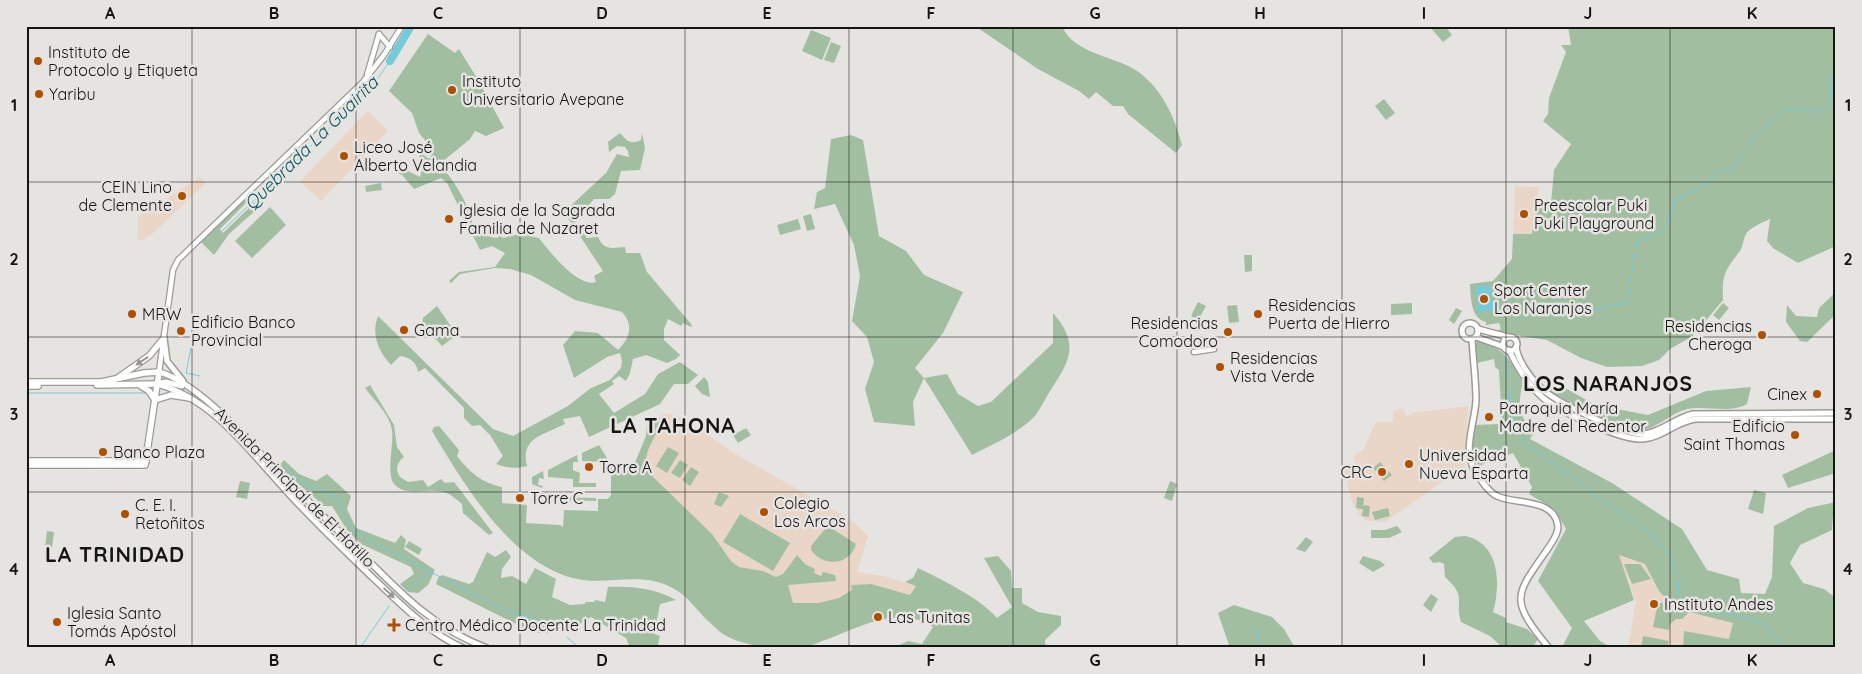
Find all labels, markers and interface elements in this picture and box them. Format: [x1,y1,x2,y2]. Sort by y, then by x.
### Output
text: A [105,3,116,23]
text: B [269,3,279,23]
text: C [433,3,443,23]
text: D [596,3,608,23]
text: E [762,3,772,23]
text: F [927,3,936,23]
text: G [1089,3,1101,23]
text: H [1254,3,1266,23]
text: I [1422,3,1426,23]
text: J [1584,3,1592,23]
text: K [1747,3,1757,23]
place label: Instituto de Protocolo y Etiqueta [48,42,198,80]
marker: Instituto de Protocolo y Etiqueta [32,55,44,67]
water label: Quebrada La Guairita [239,70,384,215]
place label: Instituto Universitario Avepane [462,71,624,109]
place label: Yaribu [49,84,96,104]
marker: Instituto Universitario Avepane [446,84,458,96]
marker: Yaribu [33,88,45,100]
text: 1 [11,95,17,115]
text: 1 [1845,95,1851,115]
place label: Liceo José Alberto Velandia [354,137,477,175]
marker: Liceo José Alberto Velandia [338,150,350,162]
place label: CEIN Lino de Clemente [79,177,172,215]
marker: CEIN Lino de Clemente [176,190,188,202]
place label: Preescolar Puki Puki Playground [1534,195,1654,233]
place label: Iglesia de la Sagrada Familia de Nazaret [459,200,615,238]
marker: Preescolar Puki Puki Playground [1518,208,1530,220]
marker: Iglesia de la Sagrada Familia de Nazaret [443,213,455,225]
text: 2 [9,249,19,269]
text: 2 [1843,249,1853,269]
place label: Sport Center Los Naranjos [1494,280,1592,318]
marker: Sport Center Los Naranjos [1478,293,1490,305]
place label: Residencias Puerta de Hierro [1268,295,1390,333]
place label: MRW [142,304,181,324]
marker: MRW [126,308,138,320]
marker: Residencias Puerta de Hierro [1252,308,1264,320]
place label: Edificio Banco Provincial [191,312,295,350]
place label: Residencias Comodoro [1130,313,1218,351]
place label: Residencias Cheroga [1664,316,1752,354]
place label: Gama [414,320,459,340]
marker: Gama [398,324,410,336]
marker: Edificio Banco Provincial [175,325,187,337]
marker: Residencias Comodoro [1222,326,1234,338]
marker: Residencias Cheroga [1756,329,1768,341]
place label: Residencias Vista Verde [1230,348,1318,386]
one-way arrow [135,356,148,366]
marker: Residencias Vista Verde [1214,361,1226,373]
district label: LOS NARANJOS [1523,370,1693,396]
place label: Cinex [1767,384,1807,404]
marker: Cinex [1811,388,1823,400]
place label: Parroquia María Madre del Redentor [1499,398,1646,436]
street label: Avenida Principal de El Hatillo [211,403,379,571]
text: 3 [10,404,18,424]
text: 3 [1844,404,1852,424]
marker: Parroquia María Madre del Redentor [1483,411,1495,423]
district label: LA TAHONA [610,412,736,438]
place label: Edificio Saint Thomas [1684,416,1785,454]
marker: Edificio Saint Thomas [1789,429,1801,441]
place label: Banco Plaza [113,442,205,462]
place label: Universidad Nueva Esparta [1419,445,1528,483]
marker: Banco Plaza [97,446,109,458]
place label: Torre A [599,457,652,477]
marker: Universidad Nueva Esparta [1403,458,1415,470]
marker: Torre A [583,461,595,473]
place label: CRC [1341,462,1372,482]
marker: CRC [1376,466,1388,478]
place label: Torre C [530,488,583,508]
marker: Torre C [514,492,526,504]
place label: Colegio Los Arcos [774,493,846,531]
place label: C. E. I. Retoñitos [135,495,205,533]
marker: Colegio Los Arcos [758,506,770,518]
marker: C. E. I. Retoñitos [119,508,131,520]
district label: LA TRINIDAD [45,541,185,567]
text: 4 [9,559,19,579]
text: 4 [1843,559,1853,579]
one-way arrow [383,587,395,599]
place label: Instituto Andes [1664,594,1773,614]
marker: Instituto Andes [1648,598,1660,610]
place label: Iglesia Santo Tomás Apóstol [67,603,176,641]
place label: Las Tunitas [888,607,970,627]
marker: Las Tunitas [872,611,884,623]
place label: Centro Médico Docente La Trinidad [405,615,666,635]
marker: Iglesia Santo Tomás Apóstol [51,616,63,628]
marker: Centro Médico Docente La Trinidad [387,618,401,632]
text: A [105,650,116,670]
text: B [269,650,279,670]
text: C [433,650,443,670]
text: D [596,650,608,670]
text: E [762,650,772,670]
text: F [927,650,936,670]
text: G [1089,650,1101,670]
text: H [1254,650,1266,670]
text: I [1422,650,1426,670]
text: J [1584,650,1592,670]
text: K [1747,650,1757,670]

